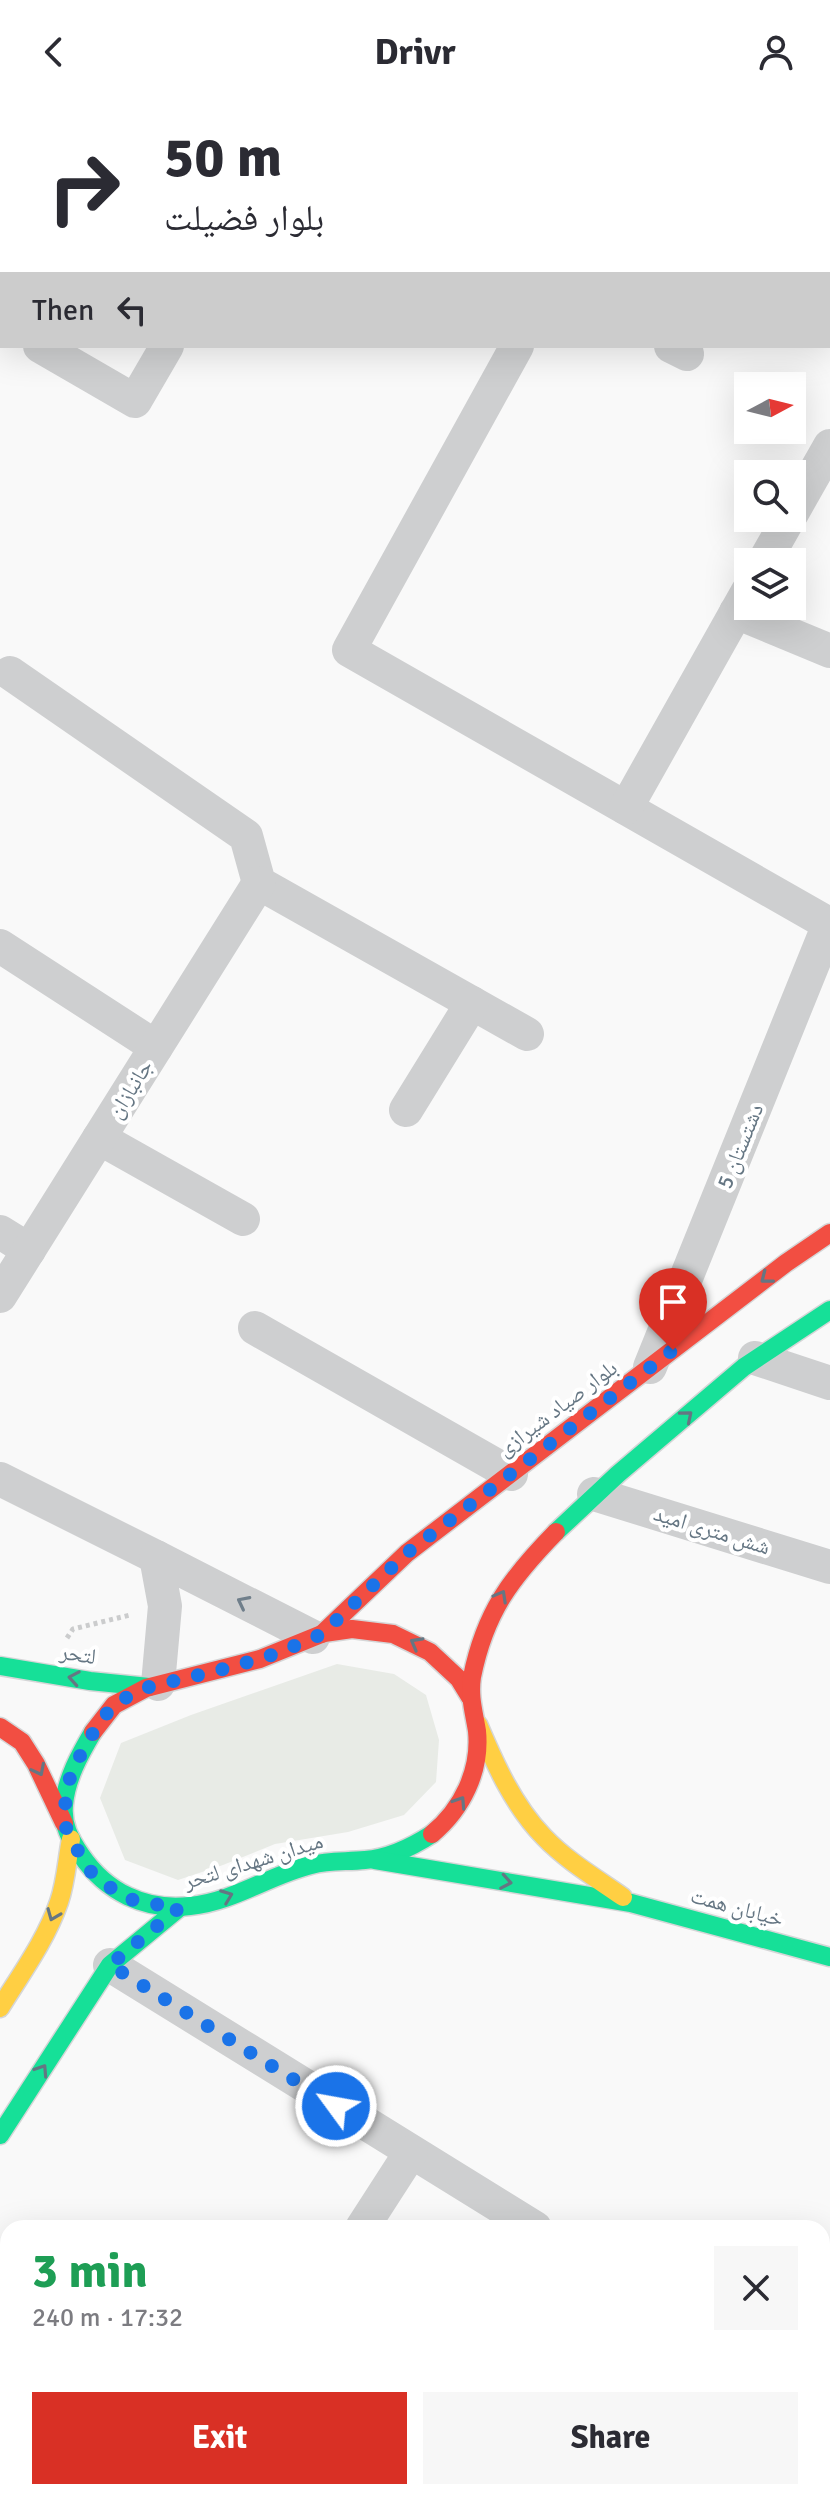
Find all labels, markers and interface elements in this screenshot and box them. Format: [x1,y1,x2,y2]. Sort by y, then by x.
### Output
icon: back [32,30,76,74]
text: Drivr [374,30,456,75]
icon: person [754,30,798,74]
text: 50 m [164,123,282,192]
icon: right [32,136,136,240]
text: بلوار فضیلت [164,196,324,241]
icon: left [110,288,154,332]
text: Then [32,292,94,329]
north arrow [734,372,806,444]
map controls [734,372,806,620]
button: search [734,460,806,532]
button: layers [734,548,806,620]
street label: جانبازان [102,1055,158,1123]
street label: دشتستان 5 [711,1100,769,1192]
pin [639,1268,707,1350]
one-way arrow [760,1269,775,1283]
icon: arrive [651,1280,695,1324]
street label: بلوار صیاد شیرازی [492,1354,622,1462]
one-way arrow [677,1411,692,1426]
street label: شش متری امید [650,1499,774,1561]
one-way arrow [491,1591,507,1605]
one-way arrow [237,1596,252,1611]
street label: لتحر [57,1638,98,1670]
one-way arrow [410,1638,424,1653]
one-way arrow [67,1671,81,1688]
one-way arrow [29,1761,44,1776]
one-way arrow [450,1797,465,1811]
street label: میدان شهدای لتحر [179,1827,326,1895]
one-way arrow [499,1872,512,1889]
street label: خیابان همت [688,1882,786,1932]
one-way arrow [219,1889,233,1906]
one-way arrow [46,1907,63,1921]
one-way arrow [33,2064,48,2078]
position arrow [294,2064,378,2148]
text: 3 min [32,2242,148,2301]
button: close [714,2246,798,2330]
text: 240 m · 17:32 [32,2302,183,2334]
button: Exit [32,2392,407,2484]
button: Share [423,2392,798,2484]

